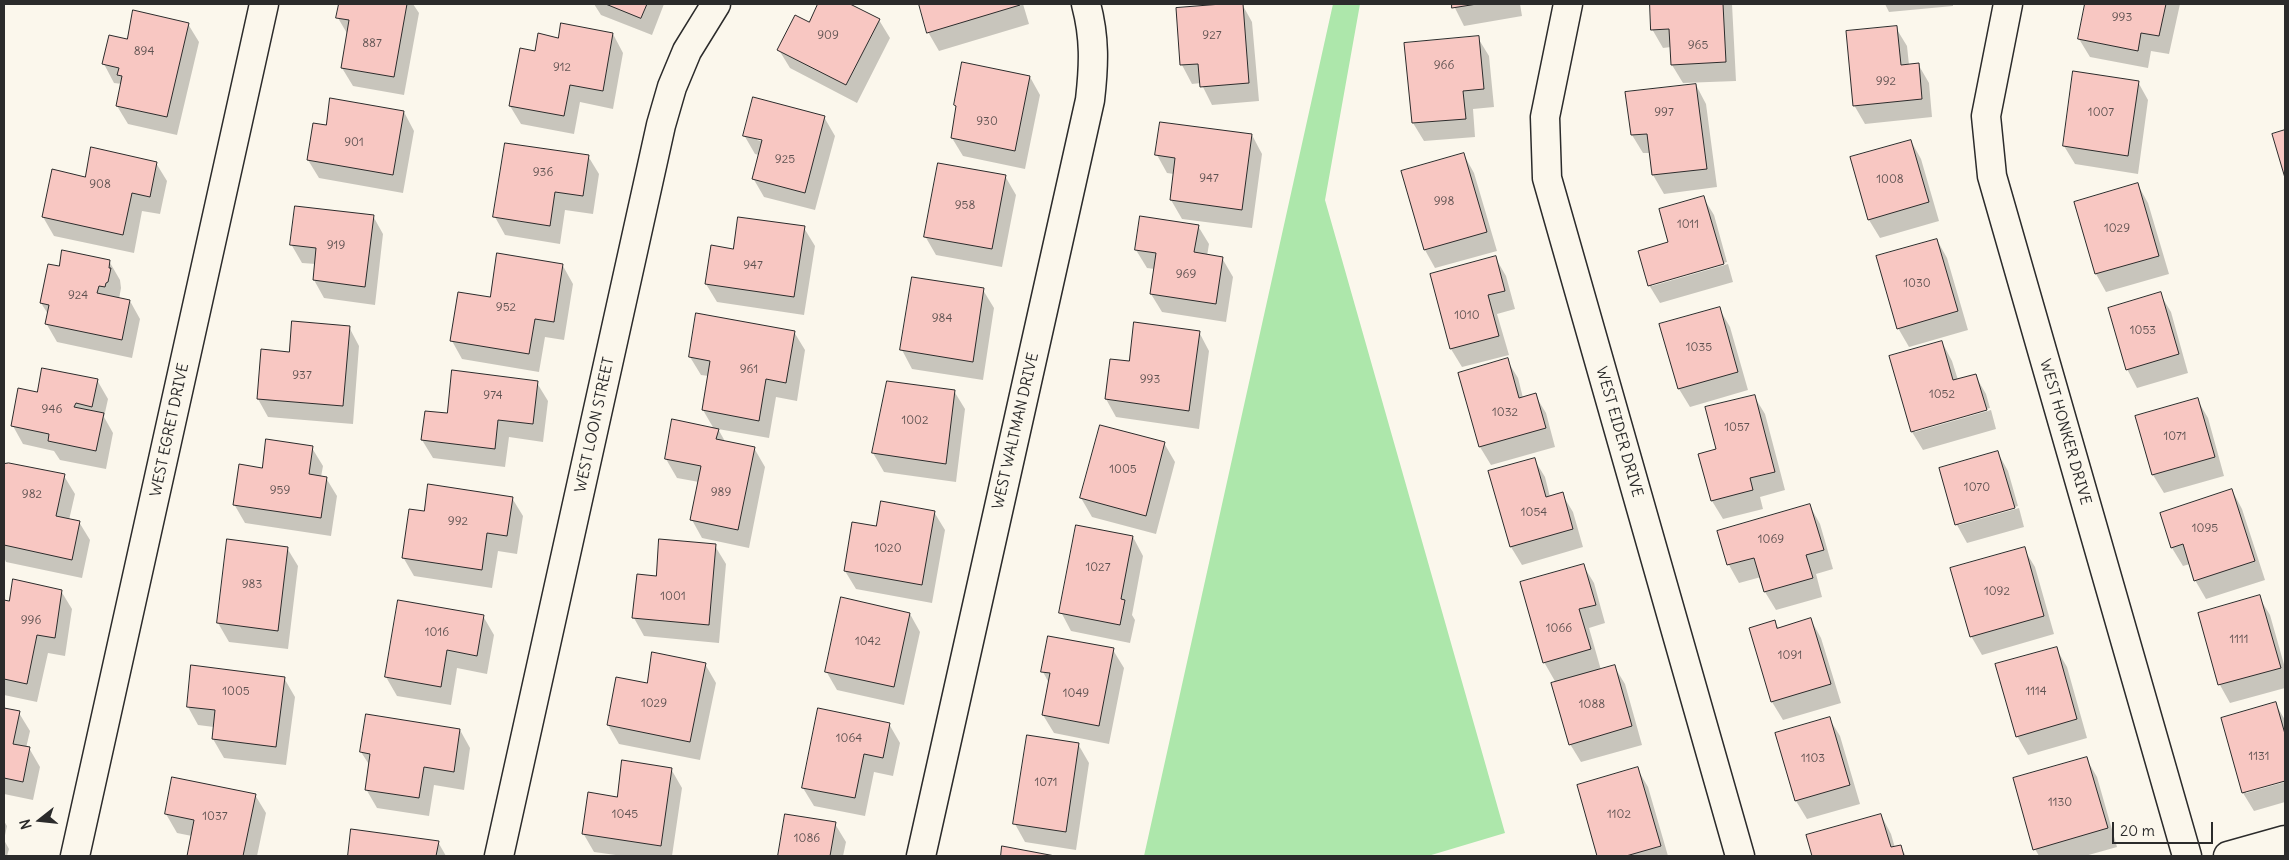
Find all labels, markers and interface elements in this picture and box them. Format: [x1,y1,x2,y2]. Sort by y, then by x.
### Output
house number: 993 [2112,11,2132,25]
house number: 909 [817,29,839,43]
house number: 927 [1202,29,1222,43]
house number: 887 [362,37,382,51]
house number: 965 [1688,39,1708,53]
house number: 894 [134,45,154,59]
house number: 966 [1434,59,1454,73]
house number: 912 [553,61,571,75]
house number: 992 [1876,75,1896,89]
house number: 997 [1654,106,1674,120]
house number: 1007 [2088,106,2114,120]
house number: 930 [976,115,998,129]
house number: 901 [344,136,364,150]
house number: 925 [775,153,795,167]
house number: 936 [533,166,553,180]
house number: 947 [1199,172,1219,186]
house number: 1008 [1876,173,1904,187]
house number: 908 [89,178,111,192]
house number: 998 [1434,195,1454,209]
house number: 958 [955,199,975,213]
house number: 1011 [1677,218,1699,232]
house number: 1029 [2104,222,2130,236]
house number: 919 [327,239,345,253]
house number: 947 [743,259,763,273]
house number: 969 [1176,268,1196,282]
house number: 1030 [1903,277,1931,291]
house number: 924 [68,289,88,303]
house number: 952 [496,301,516,315]
house number: 1010 [1454,309,1480,323]
house number: 984 [932,312,952,326]
house number: 1053 [2130,324,2156,338]
house number: 1035 [1686,341,1712,355]
street label: WEST WALTMAN DRIVE [989,351,1043,511]
street label: WEST LOON STREET [572,356,618,494]
street label: WEST HONKER DRIVE [2036,357,2094,507]
street label: WEST EGRET DRIVE [147,362,193,498]
house number: 961 [740,363,758,377]
street label: WEST EIDER DRIVE [1592,365,1646,499]
house number: 937 [292,369,312,383]
house number: 993 [1140,373,1160,387]
house number: 1052 [1929,388,1955,402]
house number: 974 [483,389,503,403]
house number: 946 [42,403,62,417]
house number: 1032 [1492,406,1518,420]
house number: 1002 [901,414,929,428]
house number: 1057 [1724,421,1750,435]
house number: 1071 [2163,430,2187,444]
house number: 1005 [1109,463,1137,477]
house number: 1070 [1964,481,1990,495]
house number: 959 [270,484,290,498]
house number: 989 [711,486,731,500]
house number: 982 [22,488,42,502]
house number: 1054 [1521,506,1547,520]
house number: 992 [448,515,468,529]
house number: 1095 [2192,522,2218,536]
house number: 1069 [1758,533,1784,547]
house number: 1020 [874,542,902,556]
house number: 1027 [1085,561,1111,575]
house number: 983 [242,578,262,592]
house number: 1092 [1984,585,2010,599]
house number: 1001 [660,590,686,604]
house number: 996 [21,614,41,628]
house number: 1066 [1546,622,1572,636]
house number: 1016 [425,626,449,640]
house number: 1111 [2229,633,2249,647]
house number: 1042 [855,635,881,649]
house number: 1091 [1778,649,1802,663]
house number: 1005 [222,685,250,699]
house number: 1114 [2025,685,2047,699]
house number: 1049 [1063,687,1089,701]
house number: 1029 [641,697,667,711]
house number: 1088 [1579,698,1605,712]
house number: 1064 [836,732,862,746]
house number: 1131 [2249,750,2269,764]
house number: 1103 [1801,752,1825,766]
house number: 1071 [1034,776,1058,790]
north arrow [15,795,65,845]
house number: 1130 [2048,796,2072,810]
house number: 1045 [612,808,638,822]
house number: 1102 [1607,808,1631,822]
house number: 1037 [202,810,228,824]
scale bar [2114,812,2215,844]
text: N [16,817,36,831]
text: 20 m [2120,821,2155,840]
house number: 1086 [794,832,820,846]

